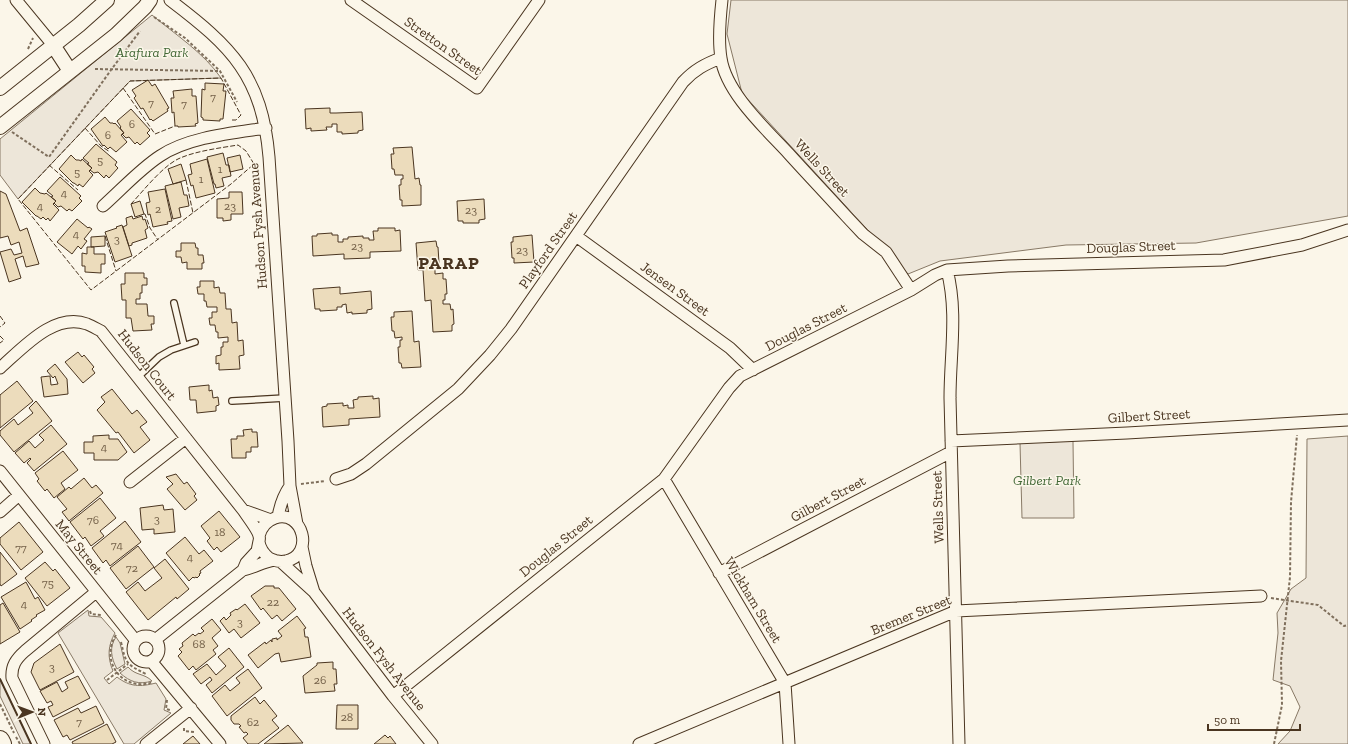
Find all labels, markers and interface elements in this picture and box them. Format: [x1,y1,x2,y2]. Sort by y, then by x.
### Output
street label: Stretton Street [401,13,486,79]
park label: Arafura Park [115,44,188,61]
house number: 7 [210,90,216,104]
house number: 7 [148,96,154,110]
house number: 7 [181,97,187,111]
house number: 6 [129,117,135,131]
house number: 6 [105,128,111,142]
street label: Wells Street [791,136,854,201]
house number: 5 [97,153,103,167]
house number: 1 [218,162,223,176]
street label: Hudson Fysh Avenue [245,162,271,289]
house number: 5 [74,165,80,179]
house number: 1 [199,172,204,186]
house number: 4 [61,186,68,200]
house number: 4 [37,199,44,213]
house number: 23 [224,199,236,213]
house number: 2 [155,202,161,216]
house number: 23 [465,203,477,217]
street label: Playford Street [515,207,581,292]
house number: 4 [73,227,80,241]
house number: 3 [114,232,120,246]
street label: Douglas Street [1086,237,1177,257]
house number: 23 [351,239,363,253]
house number: 23 [516,243,528,257]
district label: PARAP [418,252,480,274]
street label: Jensen Street [637,258,714,320]
street label: Douglas Street [762,299,850,355]
street label: Hudson Court [114,326,181,405]
street label: Gilbert Street [1107,405,1191,427]
house number: 4 [101,440,108,454]
street label: Wells Street [928,470,948,544]
street label: Gilbert Street [788,472,869,526]
park label: Gilbert Park [1013,472,1081,489]
street label: Douglas Street [516,511,597,581]
house number: 3 [154,512,160,526]
house number: 76 [87,513,99,527]
street label: May Street [52,516,107,578]
house number: 18 [214,525,226,539]
house number: 74 [111,538,123,552]
house number: 77 [15,541,27,555]
house number: 4 [187,550,194,564]
street label: Wickham Street [721,554,786,647]
house number: 72 [126,561,138,575]
house number: 75 [42,576,54,590]
street label: Bremer Street [868,591,954,639]
house number: 22 [267,595,279,609]
house number: 4 [21,597,28,611]
street label: Hudson Fysh Avenue [338,604,430,714]
house number: 3 [237,615,243,629]
house number: 68 [193,637,205,651]
house number: 3 [49,660,55,674]
house number: 26 [314,673,326,687]
north arrow [12,692,52,732]
scale bar [1208,706,1300,732]
text: N [35,708,48,717]
house number: 28 [341,710,353,724]
text: 50 m [1214,713,1241,727]
house number: 7 [76,715,82,729]
house number: 62 [247,715,259,729]

